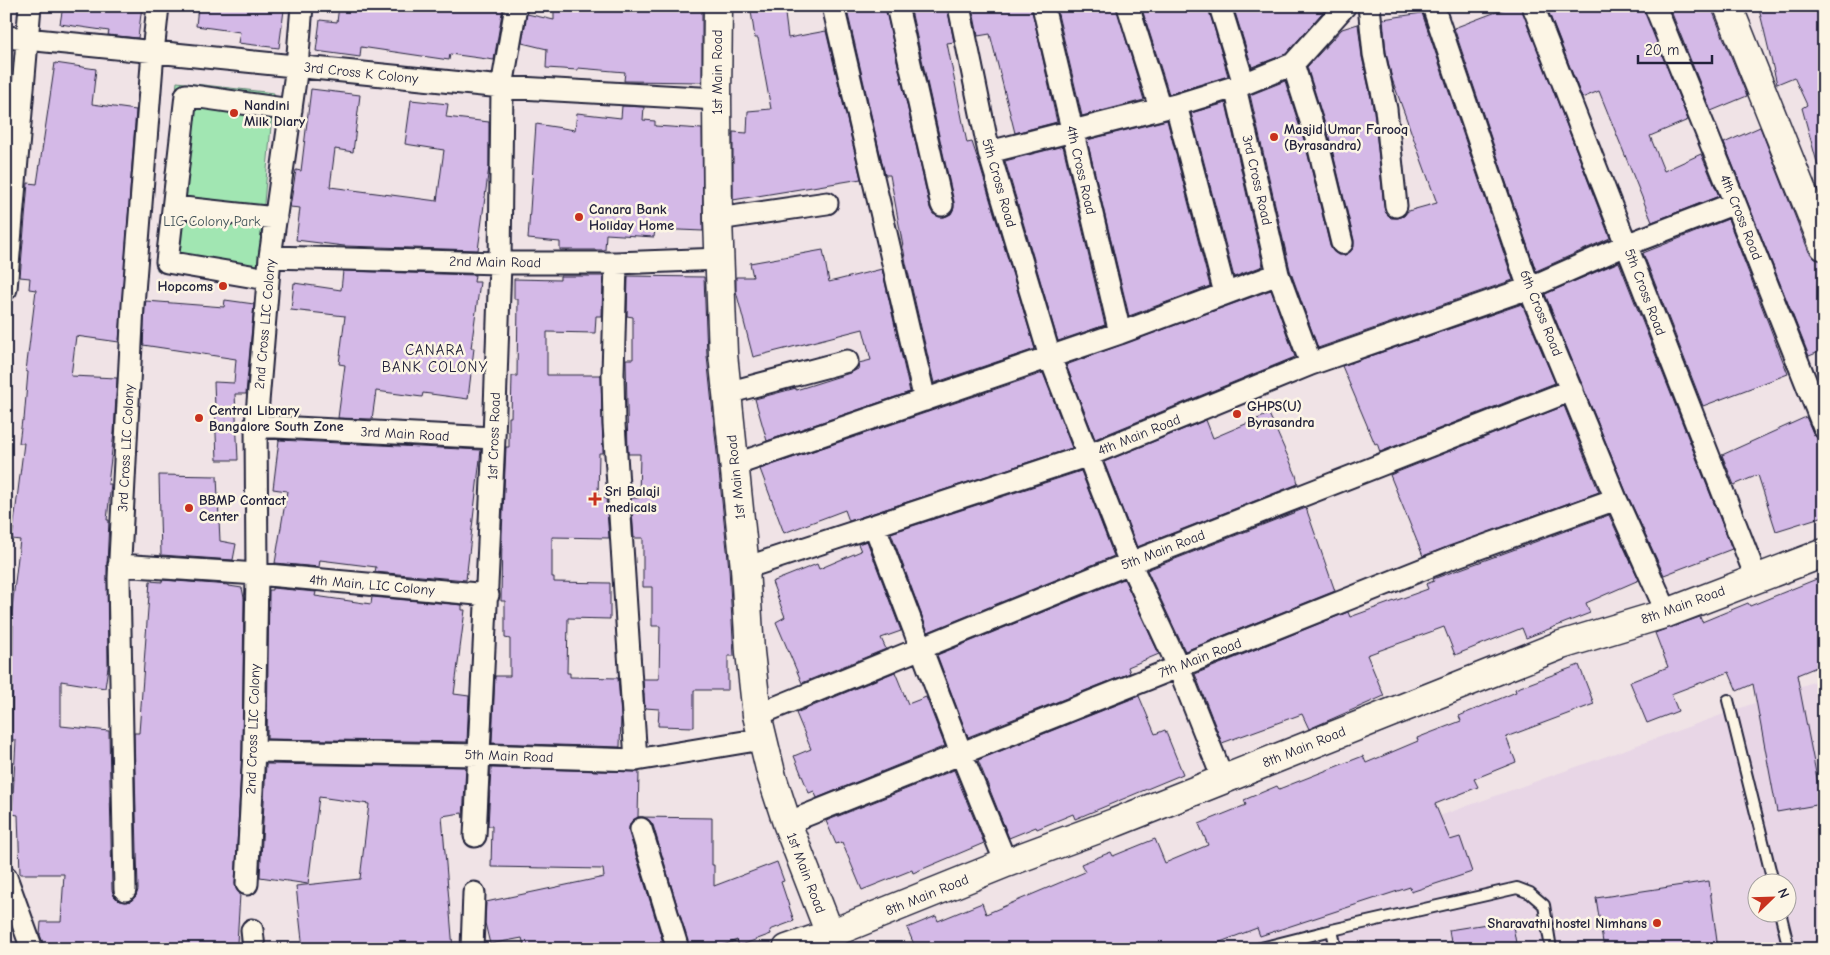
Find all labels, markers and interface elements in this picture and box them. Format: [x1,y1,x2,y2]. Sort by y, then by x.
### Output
street label: 1st Main Road [709,30,726,114]
scale bar [1638,32,1711,64]
text: 20 m [1645,41,1679,59]
street label: 3rd Cross K Colony [303,59,420,88]
place label: Nandini Milk Diary [244,97,306,130]
marker: Nandini Milk Diary [228,107,240,119]
place label: Masjid Umar Farooq (Byrasandra) [1284,121,1408,154]
street label: 4th Cross Road [1063,124,1099,216]
marker: Masjid Umar Farooq (Byrasandra) [1268,131,1280,143]
street label: 3rd Cross Road [1238,133,1276,227]
street label: 5th Cross Road [978,137,1020,229]
street label: 4th Cross Road [1716,172,1766,262]
place label: Canara Bank Holiday Home [589,201,674,234]
marker: Canara Bank Holiday Home [573,211,585,223]
park label: LIC Colony Park [163,213,261,230]
street label: 5th Cross Road [1621,246,1669,338]
street label: 2nd Main Road [449,253,541,271]
street label: 2nd Cross LIC Colony [251,258,279,390]
street label: 6th Cross Road [1516,267,1566,359]
place label: Hopcoms [158,278,213,295]
marker: Hopcoms [217,280,229,292]
district label: CANARA BANK COLONY [382,341,488,376]
street label: 3rd Cross LIC Colony [114,383,138,512]
street label: 1st Cross Road [484,392,504,480]
place label: GHPS(U) Byrasandra [1247,398,1315,431]
place label: Central Library Bangalore South Zone [209,402,344,435]
marker: GHPS(U) Byrasandra [1231,408,1243,420]
street label: 4th Main Road [1095,411,1183,459]
marker: Central Library Bangalore South Zone [193,412,205,424]
street label: 3rd Main Road [360,423,450,445]
street label: 1st Main Road [723,434,749,520]
place label: Sri Balaji medicals [605,483,660,516]
place label: BBMP Contact Center [199,492,286,525]
marker: Sri Balaji medicals [589,493,601,505]
marker: BBMP Contact Center [183,502,195,514]
street label: 5th Main Road [1119,526,1207,574]
street label: 4th Main, LIC Colony [309,571,436,599]
street label: 8th Main Road [1639,582,1727,628]
street label: 7th Main Road [1156,634,1244,682]
street label: 2nd Cross LIC Colony [242,663,264,795]
street label: 8th Main Road [1260,723,1348,771]
street label: 5th Main Road [464,746,554,766]
street label: 1st Main Road [783,830,829,916]
street label: 8th Main Road [883,871,971,919]
north arrow [1748,872,1798,922]
text: N [1774,886,1793,901]
place label: Sharavathi hostel Nimhans [1488,915,1647,932]
marker: Sharavathi hostel Nimhans [1651,917,1663,929]

